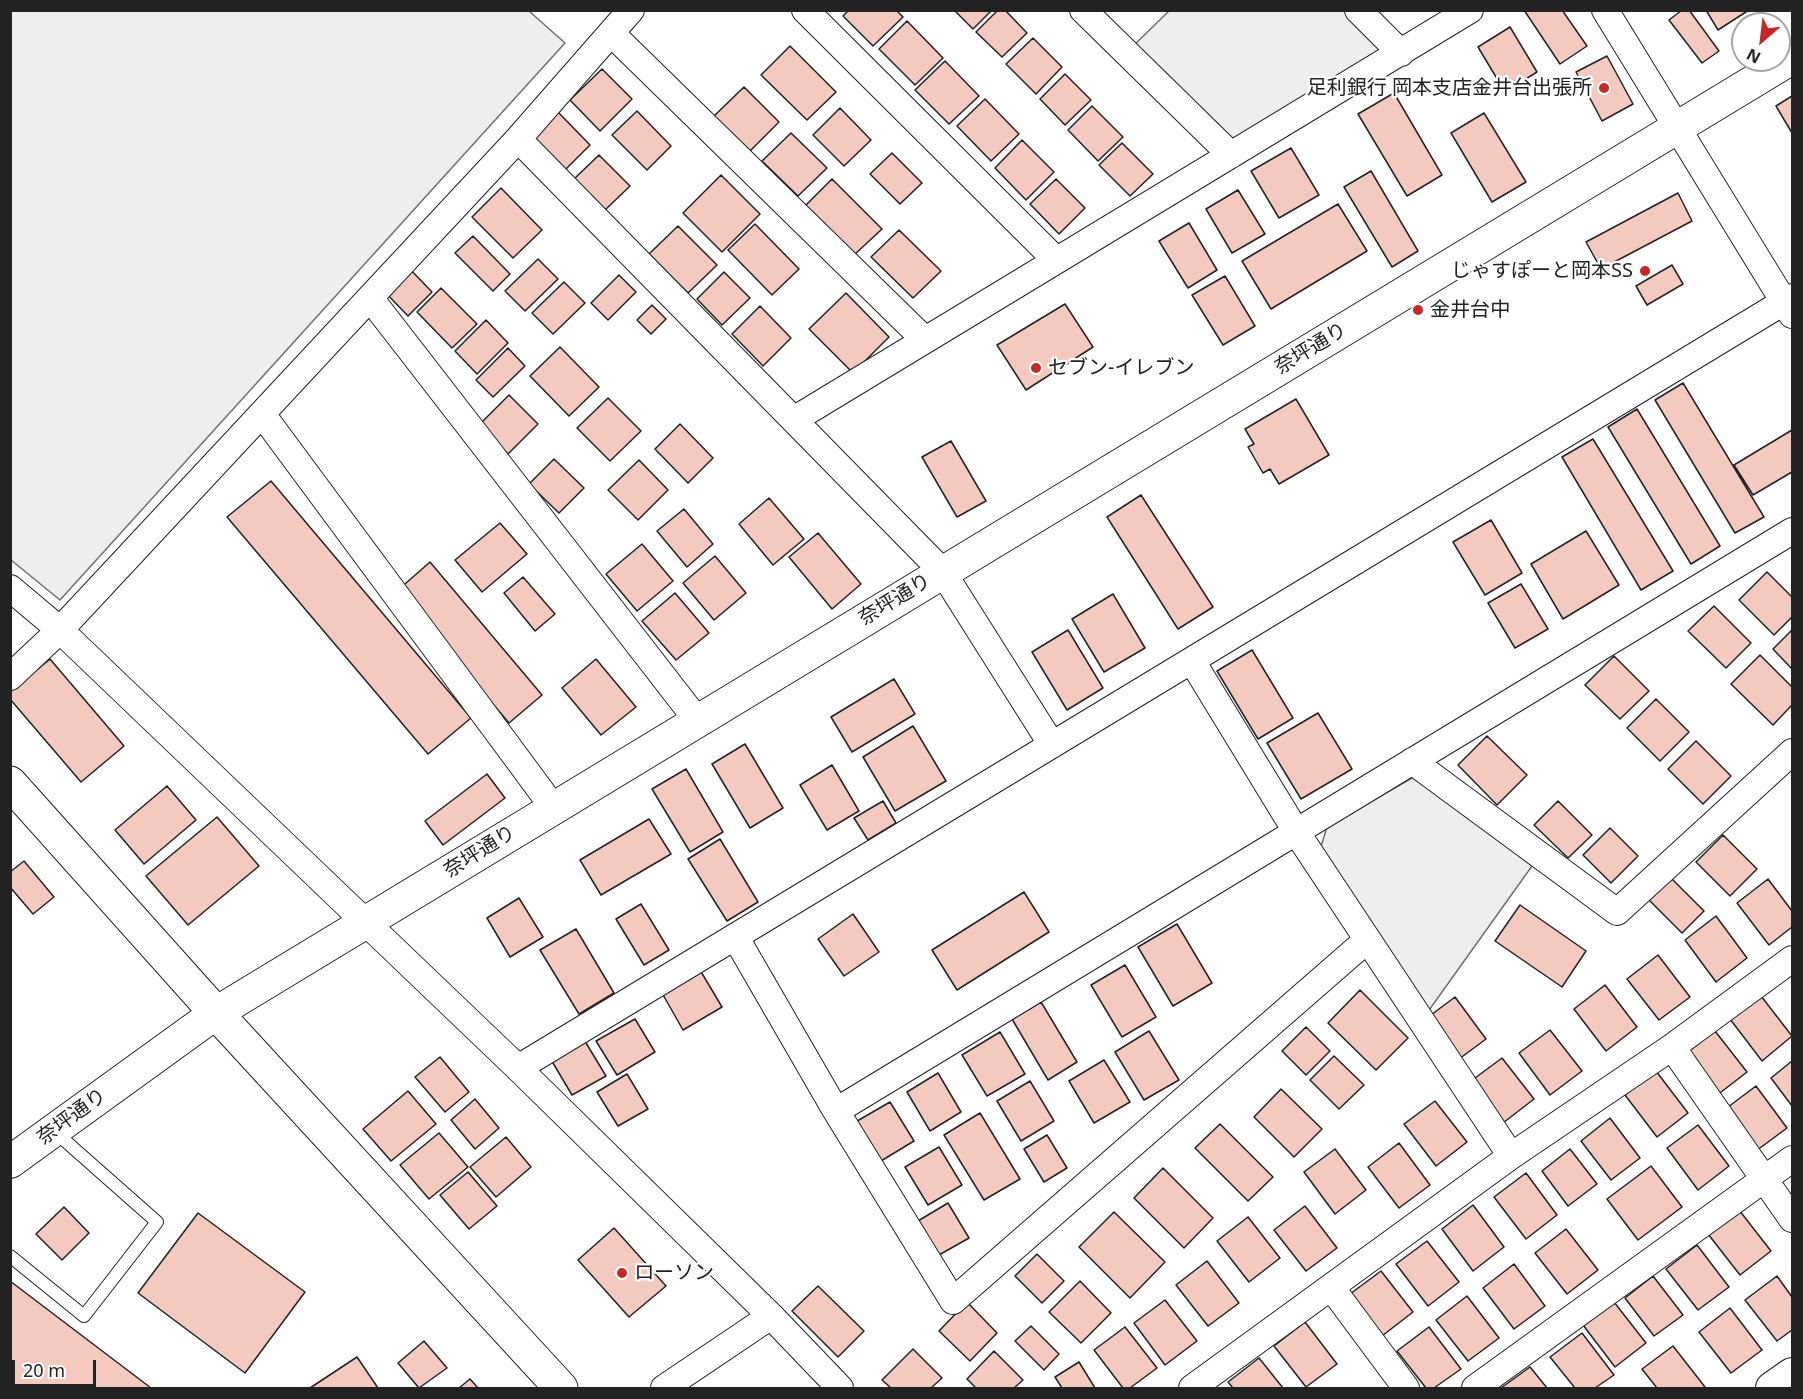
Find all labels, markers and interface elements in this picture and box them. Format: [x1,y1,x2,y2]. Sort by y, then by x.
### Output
north arrow [1731,12,1791,72]
text: N [1743,43,1764,69]
place label: 足利銀行 岡本支店金井台出張所 [1307,76,1592,100]
marker: 足利銀行 岡本支店金井台出張所 [1597,81,1611,95]
place label: じゃすぽーと岡本SS [1451,259,1633,283]
marker: じゃすぽーと岡本SS [1638,264,1652,278]
place label: 金井台中 [1430,298,1510,322]
marker: 金井台中 [1411,303,1425,317]
street label: 奈坪通り [1271,318,1351,380]
place label: セブン-イレブン [1048,356,1194,380]
marker: セブン-イレブン [1029,361,1043,375]
street label: 奈坪通り [855,569,935,631]
street label: 奈坪通り [440,821,520,883]
street label: 奈坪通り [33,1084,111,1150]
place label: ローソン [634,1261,714,1285]
marker: ローソン [615,1266,629,1280]
scale bar [15,1348,99,1386]
text: 20 m [23,1358,65,1382]

